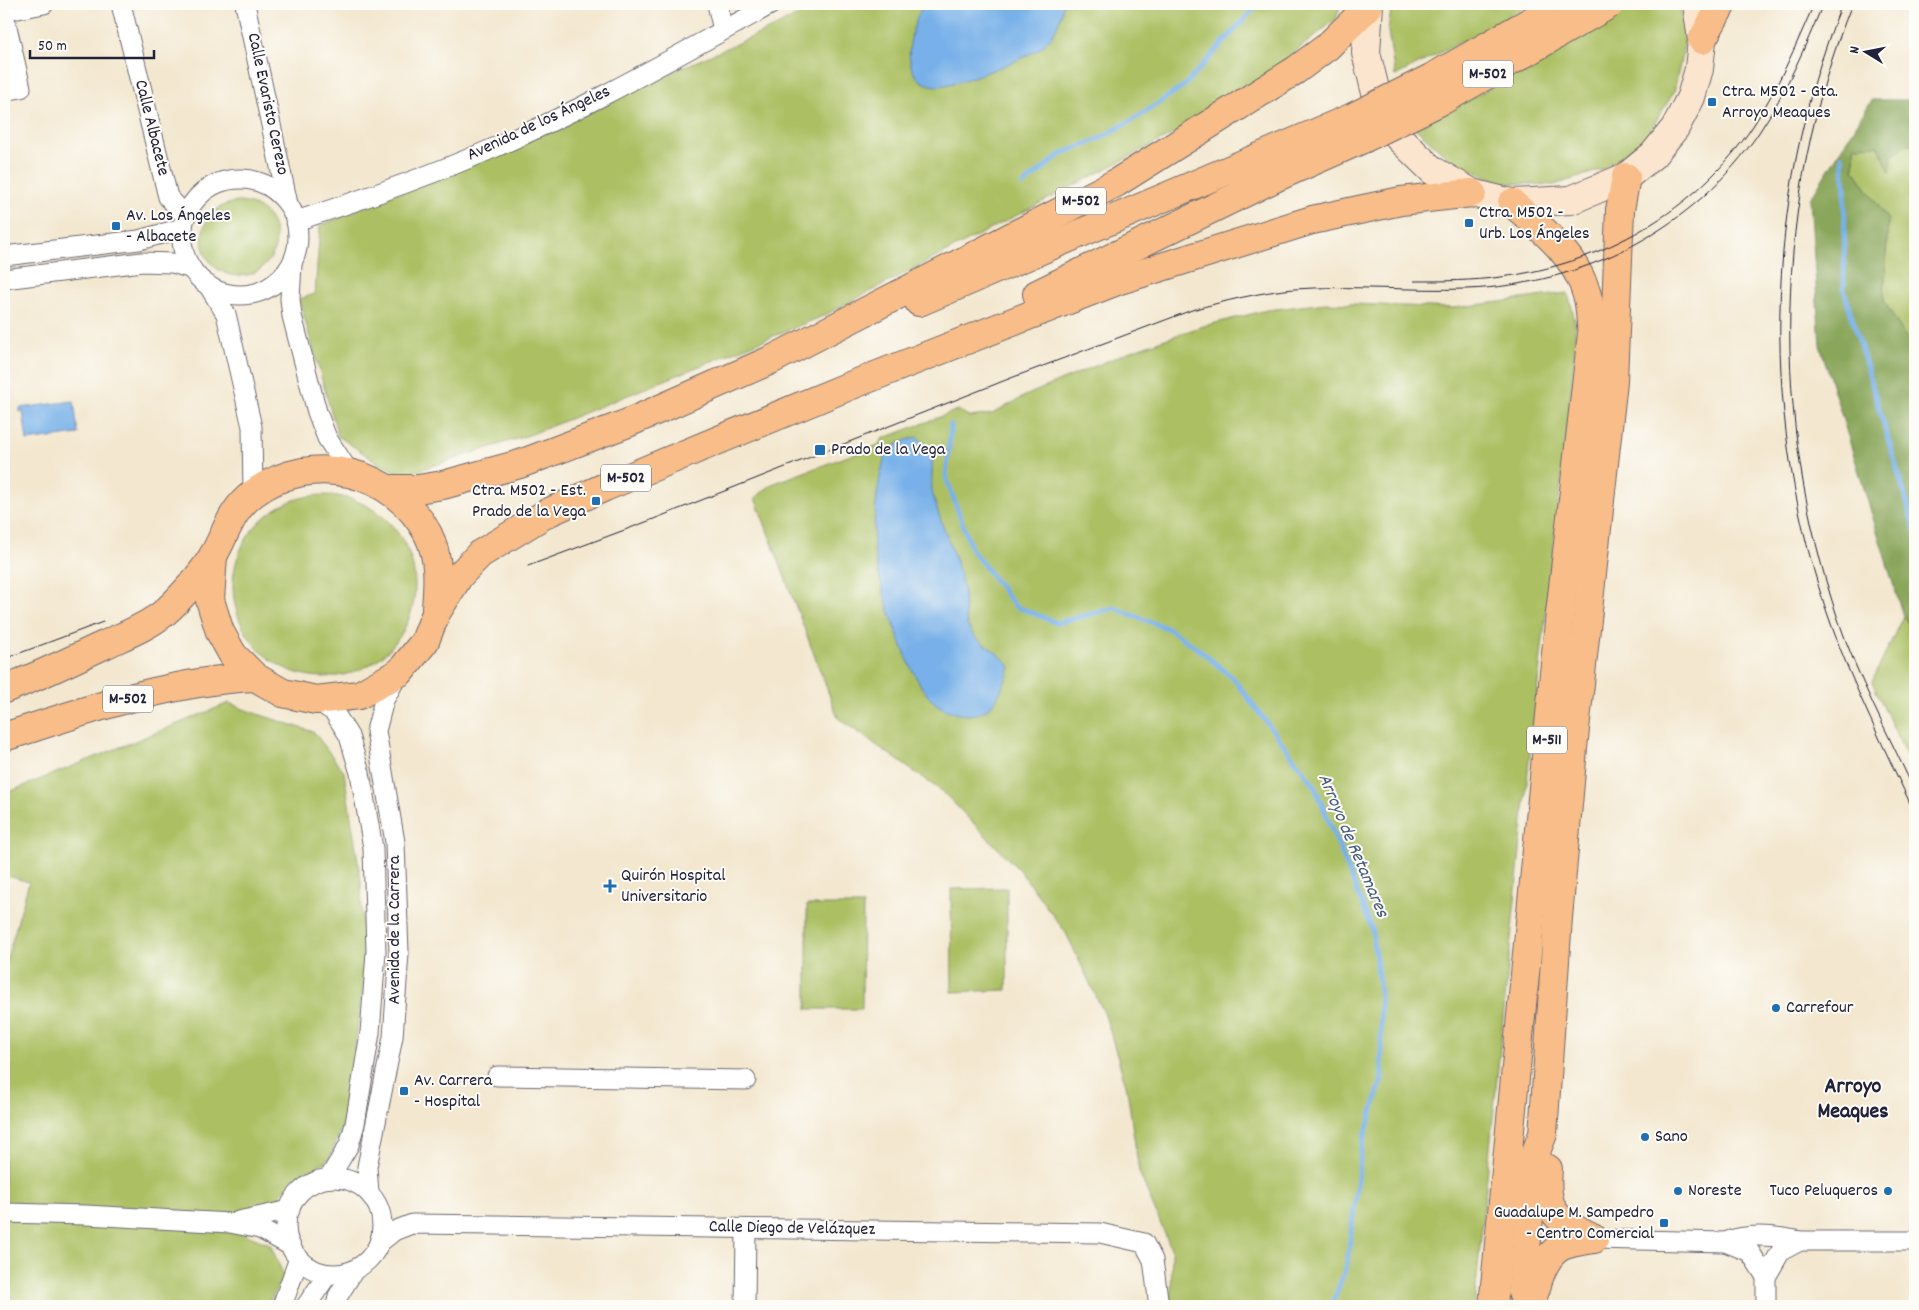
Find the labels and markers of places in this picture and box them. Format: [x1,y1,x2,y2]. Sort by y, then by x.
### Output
place label: Ctra. M502 - Gta. Arroyo Meaques [1722,80,1838,126]
marker: Ctra. M502 - Gta. Arroyo Meaques [1706,96,1718,108]
place label: Ctra. M502 - Urb. Los Ángeles [1479,201,1590,247]
place label: Av. Los Ángeles - Albacete [126,204,231,250]
marker: Ctra. M502 - Urb. Los Ángeles [1463,217,1475,229]
marker: Av. Los Ángeles - Albacete [110,220,122,232]
place label: Prado de la Vega [831,438,946,463]
marker: Prado de la Vega [813,443,827,457]
place label: Ctra. M502 - Est. Prado de la Vega [472,479,587,525]
marker: Ctra. M502 - Est. Prado de la Vega [590,495,602,507]
place label: Quirón Hospital Universitario [621,864,726,910]
marker: Quirón Hospital Universitario [603,879,617,893]
place label: Carrefour [1786,996,1854,1021]
marker: Carrefour [1770,1002,1782,1014]
place label: Av. Carrera - Hospital [414,1069,493,1115]
marker: Av. Carrera - Hospital [398,1085,410,1097]
place label: Sano [1655,1125,1688,1150]
marker: Sano [1639,1131,1651,1143]
place label: Noreste [1688,1179,1742,1204]
place label: Tuco Peluqueros [1770,1179,1878,1204]
marker: Noreste [1672,1185,1684,1197]
marker: Tuco Peluqueros [1882,1185,1894,1197]
place label: Guadalupe M. Sampedro - Centro Comercial [1494,1201,1655,1247]
marker: Guadalupe M. Sampedro - Centro Comercial [1658,1217,1670,1229]

